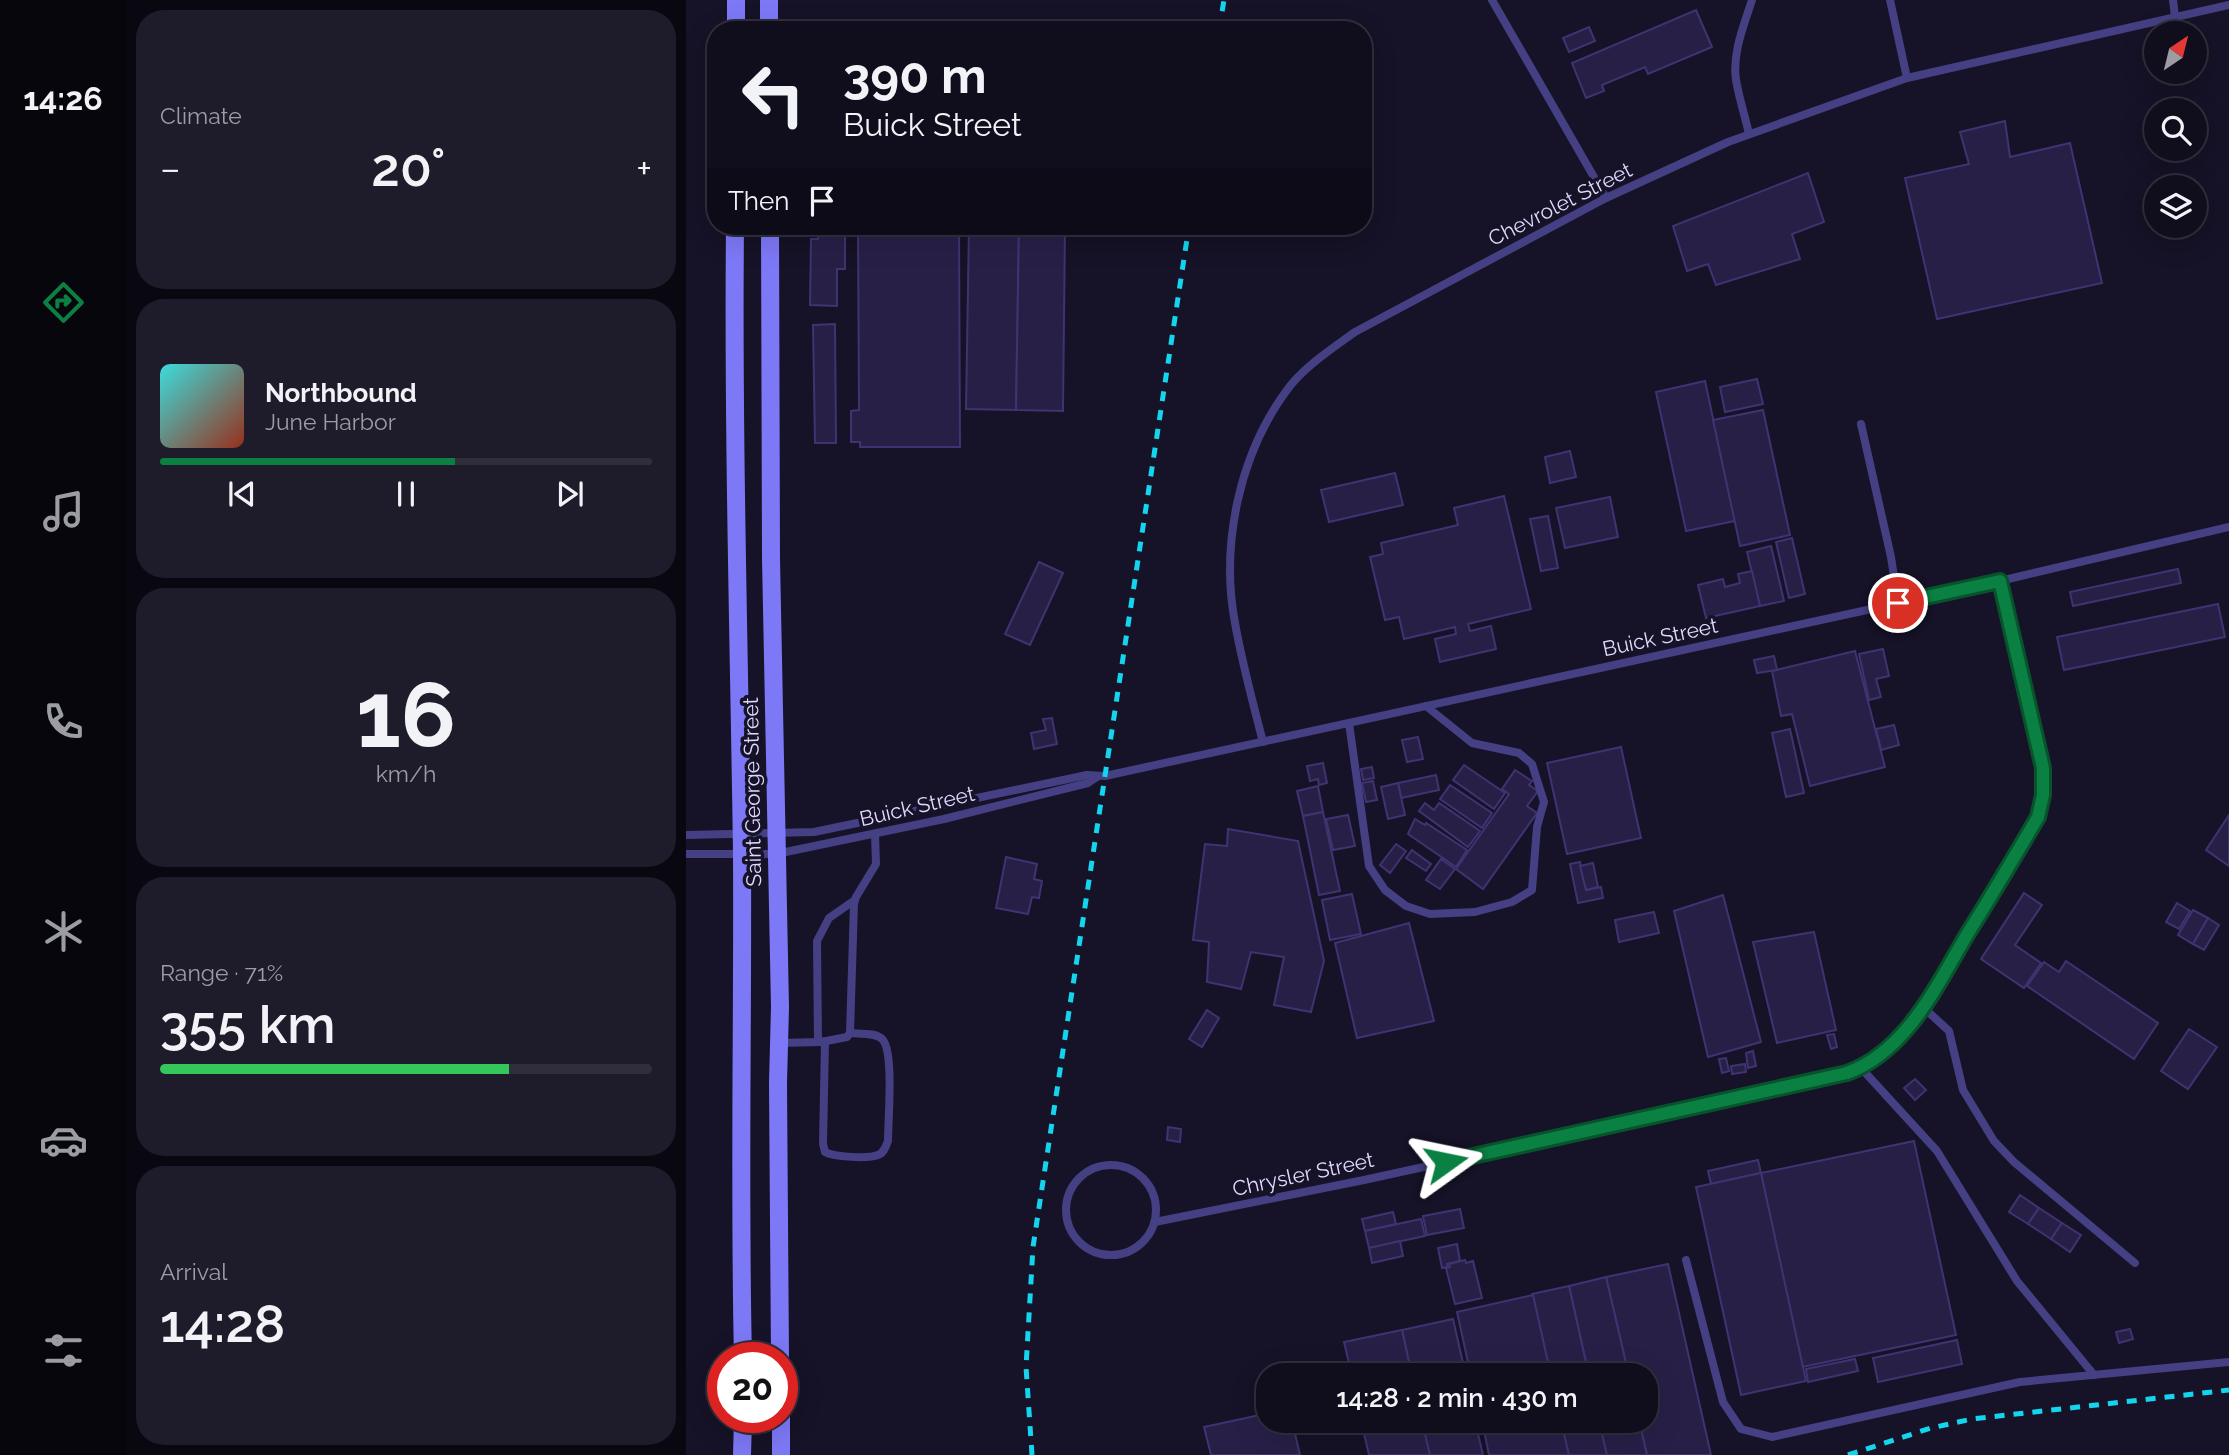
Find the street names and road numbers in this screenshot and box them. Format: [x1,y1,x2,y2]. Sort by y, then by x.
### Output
street label: Chevrolet Street [1484,157,1636,251]
street label: Buick Street [1600,613,1720,661]
street label: Saint George Street [738,697,766,887]
street label: Buick Street [857,781,977,831]
street label: Chrysler Street [1230,1147,1376,1201]

